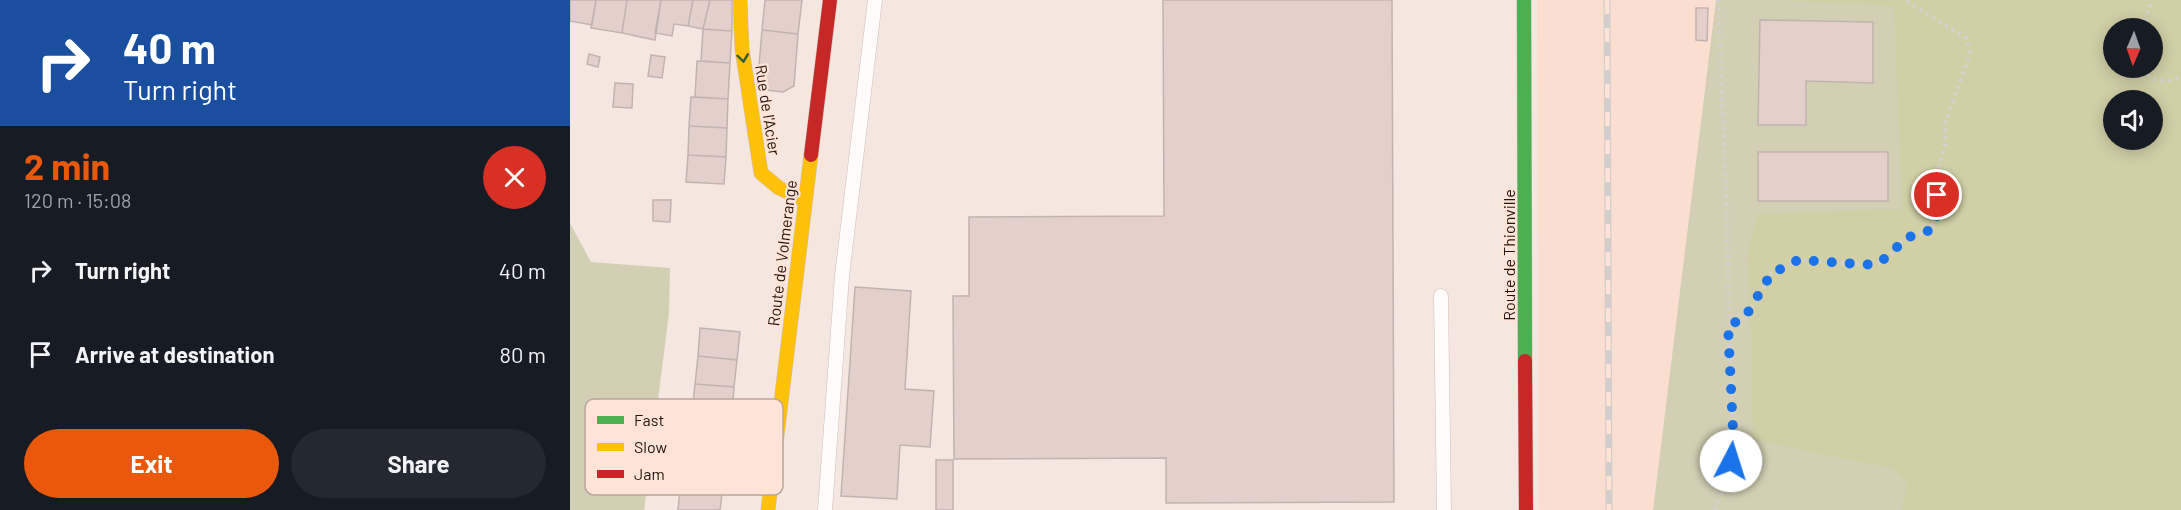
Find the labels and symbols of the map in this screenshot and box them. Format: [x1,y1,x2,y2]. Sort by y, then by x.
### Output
north arrow [2103,18,2163,78]
one-way arrow [737,54,749,63]
street label: Rue de l'Acier [752,63,785,157]
pin [1911,169,1962,220]
street label: Route de Volmerange [763,179,800,327]
street label: Route de Thionville [1499,189,1518,321]
legend [585,399,783,495]
text: Fast [634,410,664,429]
position arrow [1699,429,1763,493]
text: Slow [634,437,667,456]
text: Jam [634,464,665,483]

